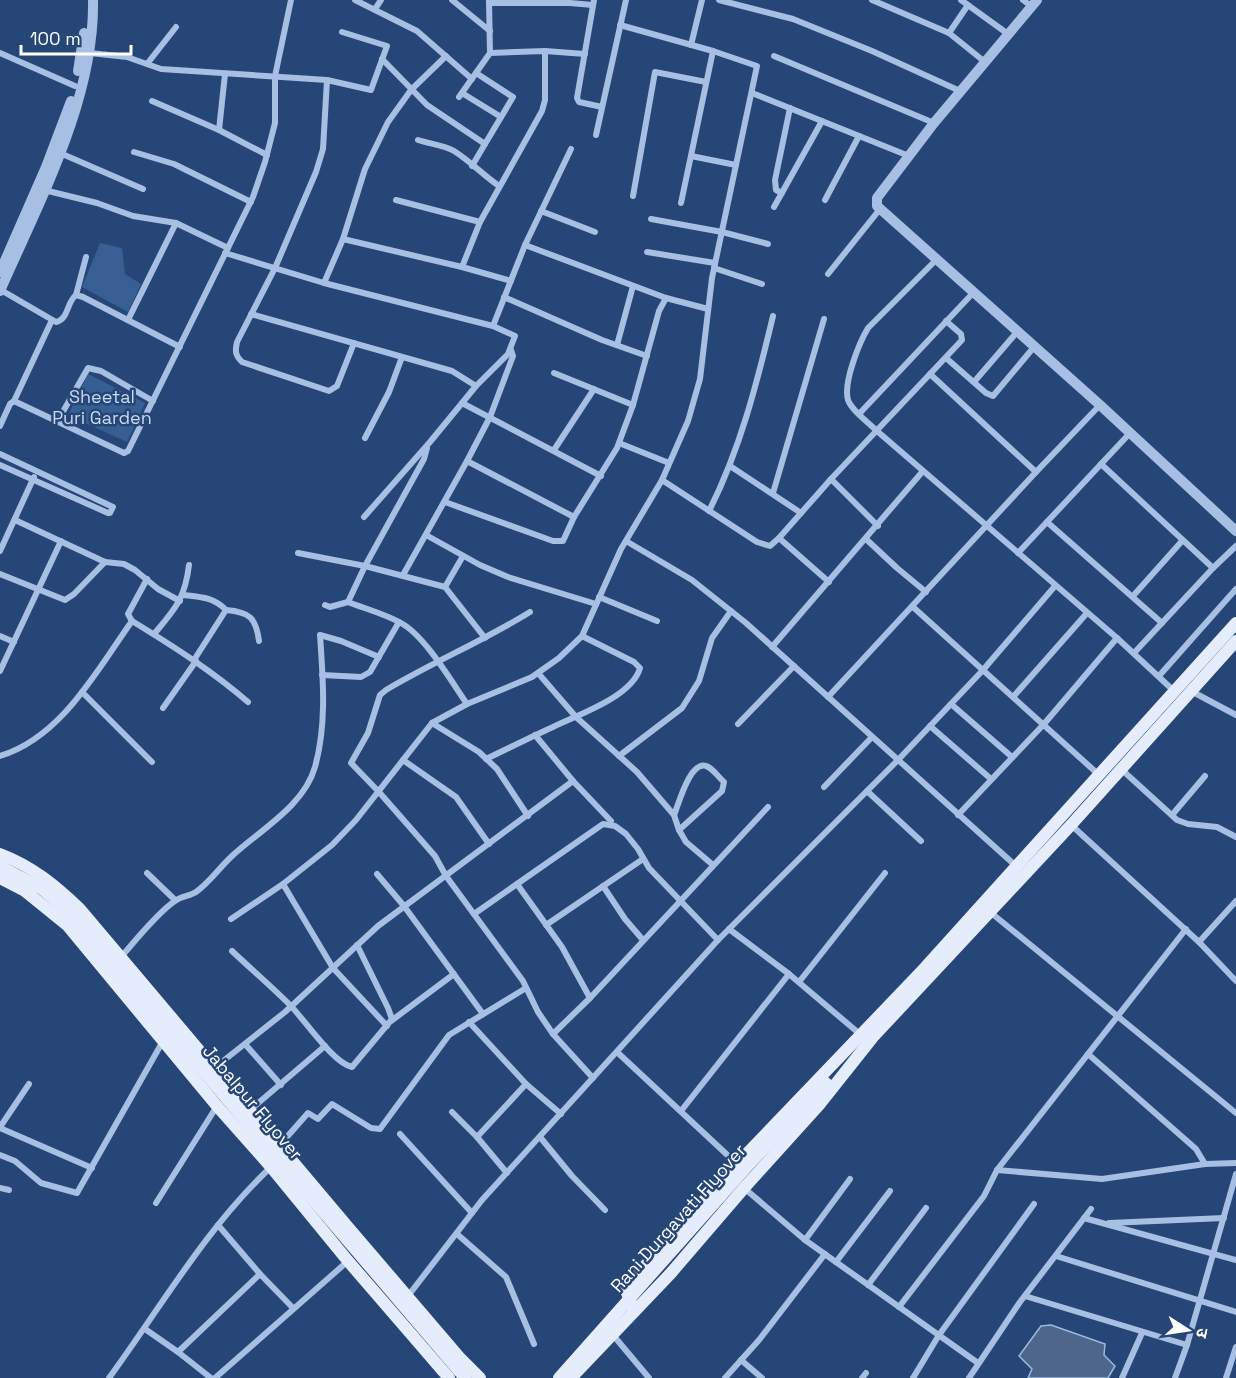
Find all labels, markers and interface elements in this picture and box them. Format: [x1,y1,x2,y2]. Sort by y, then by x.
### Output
scale bar [21,18,130,56]
text: 100 m [30,27,81,50]
park label: Sheetal Puri Garden [52,385,152,429]
street label: Jabalpur Flyover [198,1040,308,1165]
street label: Rani Durgavati Flyover [605,1139,751,1297]
north arrow [1158,1300,1218,1360]
text: उ [1191,1326,1213,1340]

